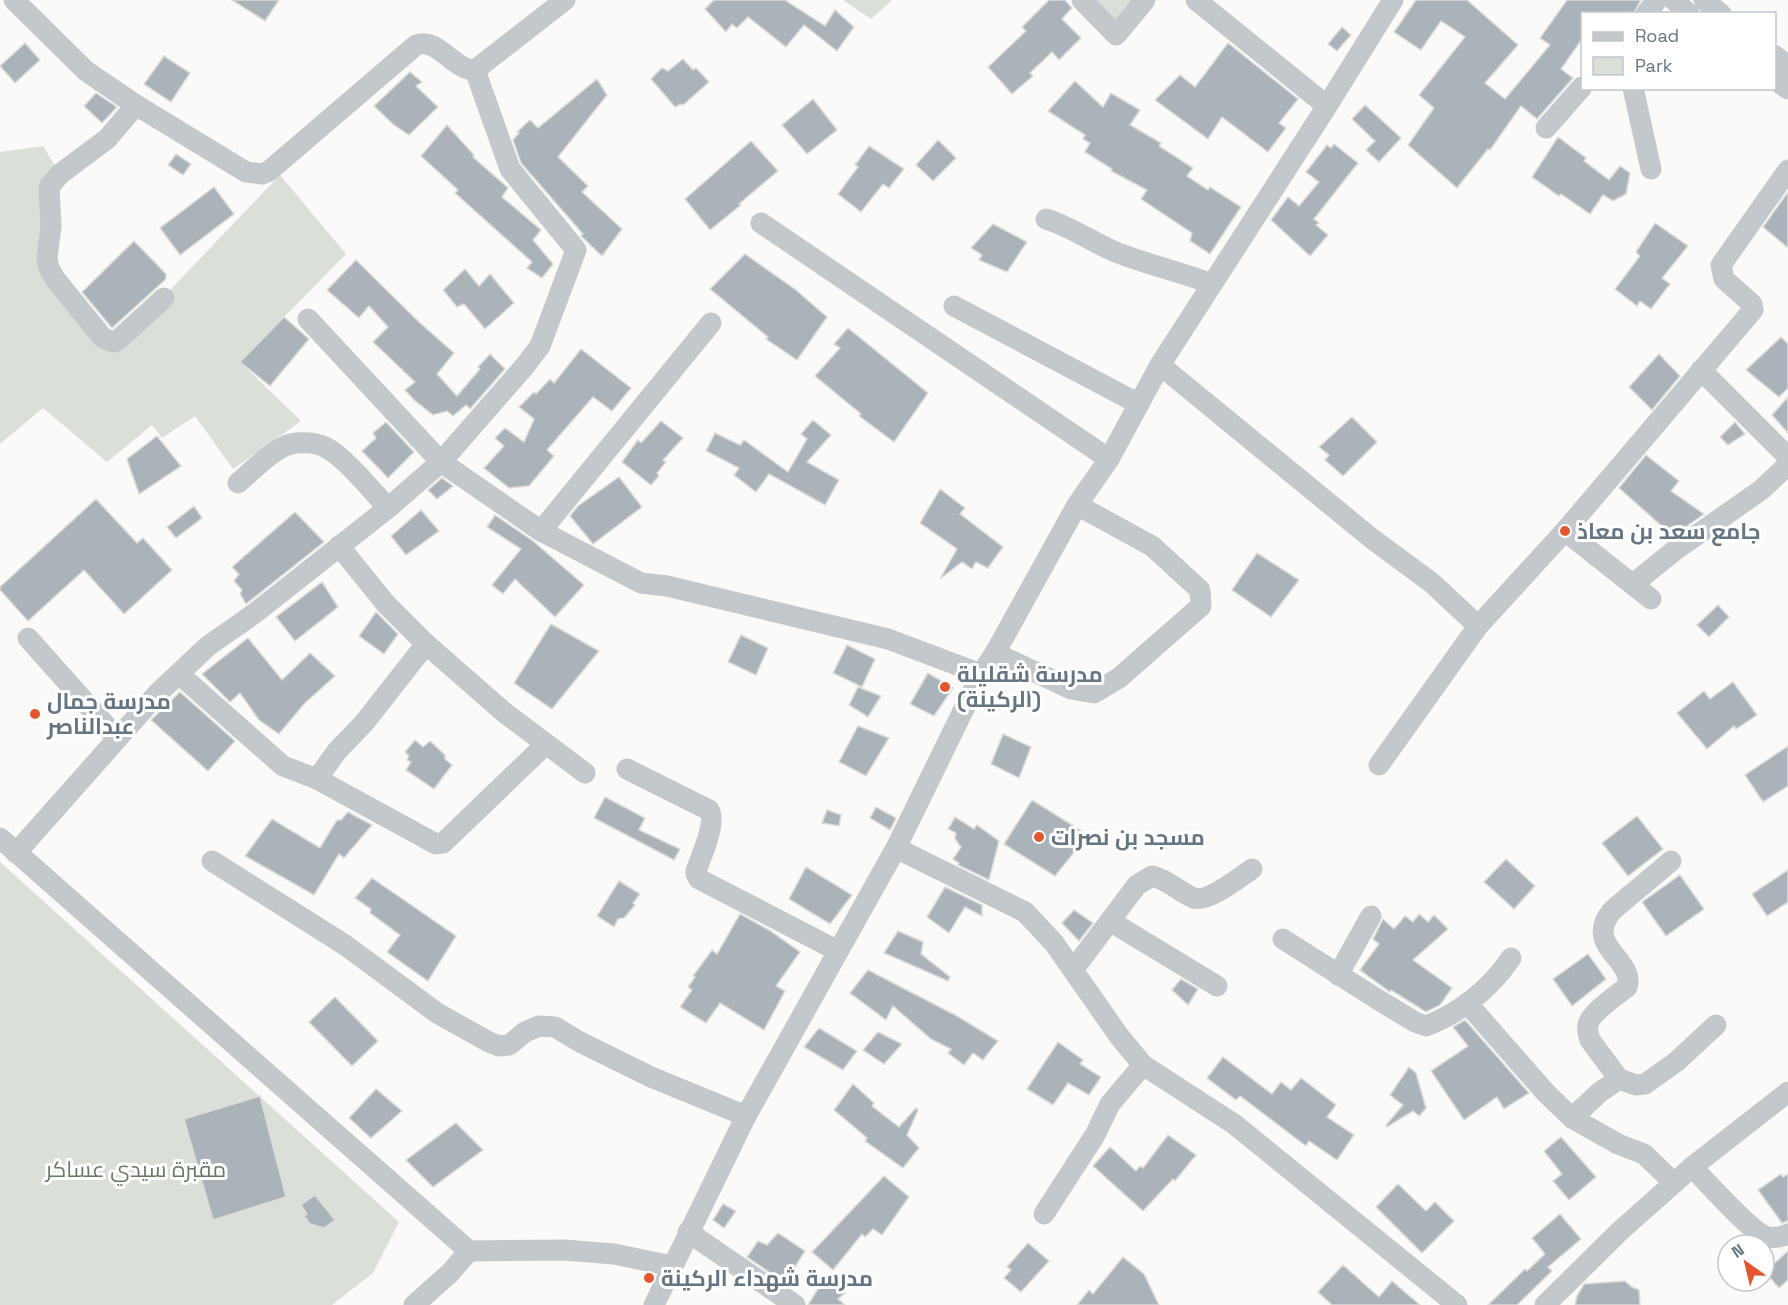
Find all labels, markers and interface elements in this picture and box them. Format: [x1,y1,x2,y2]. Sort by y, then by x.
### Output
legend [1581,12,1776,90]
text: Road [1635,24,1679,47]
text: Park [1635,54,1673,77]
place label: جامع سعد بن معاذ [1577,517,1760,546]
marker: جامع سعد بن معاذ [1558,524,1572,538]
place label: مدرسة شقليلة (الركينة) [957,660,1103,713]
marker: مدرسة شقليلة (الركينة) [938,680,952,694]
place label: مدرسة جمال عبدالناصر [46,687,171,740]
marker: مدرسة جمال عبدالناصر [28,707,42,721]
place label: مسجد بن نصرات [1051,823,1205,851]
marker: مسجد بن نصرات [1032,830,1046,844]
park label: مقبرة سيدي عساكر [44,1155,226,1186]
north arrow [1716,1233,1776,1293]
text: N [1728,1239,1748,1263]
place label: مدرسة شهداء الركينة [661,1264,873,1292]
marker: مدرسة شهداء الركينة [642,1271,656,1285]

